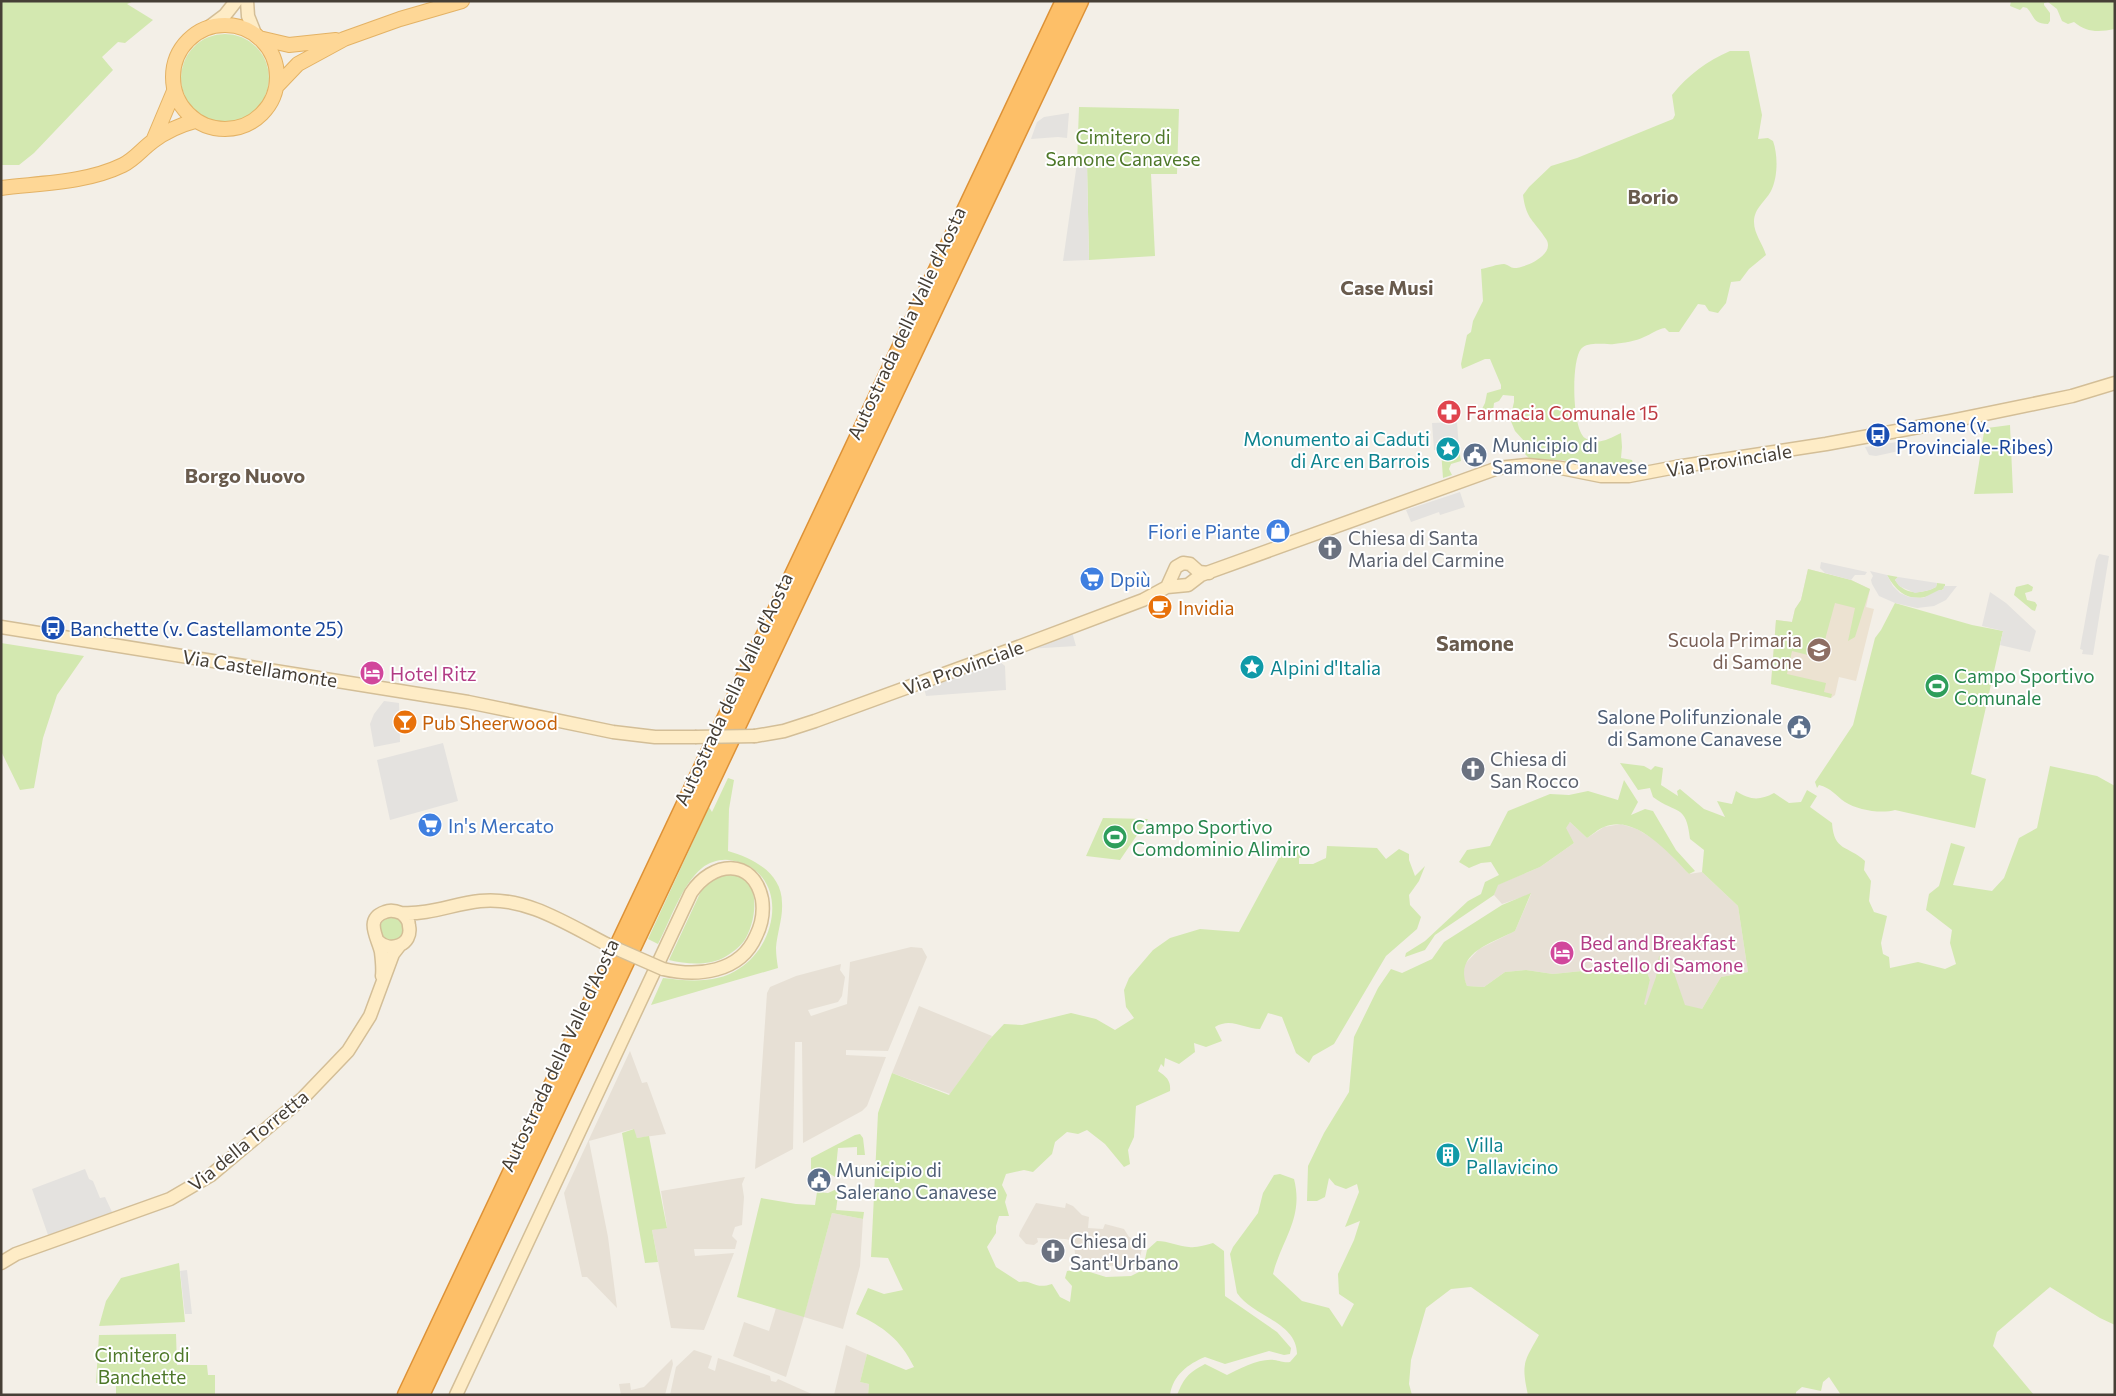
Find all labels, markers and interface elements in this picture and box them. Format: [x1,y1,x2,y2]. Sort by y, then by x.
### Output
park label: Cimitero di Samone Canavese [1045,125,1201,170]
district label: Borio [1628,184,1679,208]
street label: Autostrada della Valle d'Aosta [842,203,970,443]
district label: Case Musi [1340,275,1434,299]
pharmacy icon: Farmacia Comunale 15 [1436,399,1462,425]
place label: Farmacia Comunale 15 [1466,401,1658,424]
place label: Samone (v. Provinciale-Ribes) [1896,413,2053,458]
bus stop icon: Samone (v. Provinciale-Ribes) [1865,422,1891,448]
place label: Monumento ai Caduti di Arc en Barrois [1243,427,1430,472]
place label: Municipio di Samone Canavese [1492,433,1647,478]
place icon: Monumento ai Caduti di Arc en Barrois [1435,436,1461,462]
street label: Via Provinciale [1665,439,1793,481]
public building icon: Municipio di Samone Canavese [1462,442,1488,468]
district label: Borgo Nuovo [185,463,305,487]
shop icon: Fiori e Piante [1265,518,1291,544]
place label: Fiori e Piante [1148,520,1260,543]
place label: Chiesa di Santa Maria del Carmine [1348,526,1504,571]
church icon: Chiesa di Santa Maria del Carmine [1317,535,1343,561]
supermarket icon: Dpiù [1079,566,1105,592]
place label: Dpiù [1110,568,1151,591]
street label: Autostrada della Valle d'Aosta [669,569,797,809]
cafe icon: Invidia [1147,594,1173,620]
place label: Invidia [1178,596,1234,619]
bus stop icon: Banchette (v. Castellamonte 25) [40,615,66,641]
place label: Banchette (v. Castellamonte 25) [70,617,344,640]
place label: Scuola Primaria di Samone [1668,628,1802,673]
district label: Samone [1436,630,1514,655]
street label: Via Provinciale [900,635,1026,699]
school or university icon: Scuola Primaria di Samone [1806,637,1832,663]
street label: Via Castellamonte [181,644,339,692]
place icon: Alpini d'Italia [1239,654,1265,680]
place label: Alpini d'Italia [1270,656,1381,679]
hotel icon: Hotel Ritz [359,660,385,686]
place label: Hotel Ritz [390,662,476,685]
place label: Campo Sportivo Comunale [1954,664,2095,709]
sports icon: Campo Sportivo Comunale [1924,673,1950,699]
place label: Salone Polifunzionale di Samone Canavese [1597,705,1782,750]
bar icon: Pub Sheerwood [392,709,418,735]
place label: Pub Sheerwood [422,711,558,734]
public building icon: Salone Polifunzionale di Samone Canavese [1786,714,1812,740]
place label: Chiesa di San Rocco [1490,747,1579,792]
church icon: Chiesa di San Rocco [1460,756,1486,782]
supermarket icon: In's Mercato [417,812,443,838]
place label: In's Mercato [448,814,554,837]
place label: Campo Sportivo Comdominio Alimiro [1132,815,1310,860]
sports icon: Campo Sportivo Comdominio Alimiro [1102,824,1128,850]
place label: Bed and Breakfast Castello di Samone [1580,931,1743,976]
street label: Autostrada della Valle d'Aosta [495,935,623,1175]
hotel icon: Bed and Breakfast Castello di Samone [1549,940,1575,966]
street label: Via della Torretta [183,1084,313,1196]
place label: Villa Pallavicino [1466,1133,1558,1178]
building icon: Villa Pallavicino [1435,1142,1461,1168]
place label: Municipio di Salerano Canavese [836,1158,997,1203]
public building icon: Municipio di Salerano Canavese [806,1167,832,1193]
place label: Chiesa di Sant'Urbano [1070,1229,1178,1274]
church icon: Chiesa di Sant'Urbano [1040,1238,1066,1264]
park label: Cimitero di Banchette [94,1343,190,1388]

